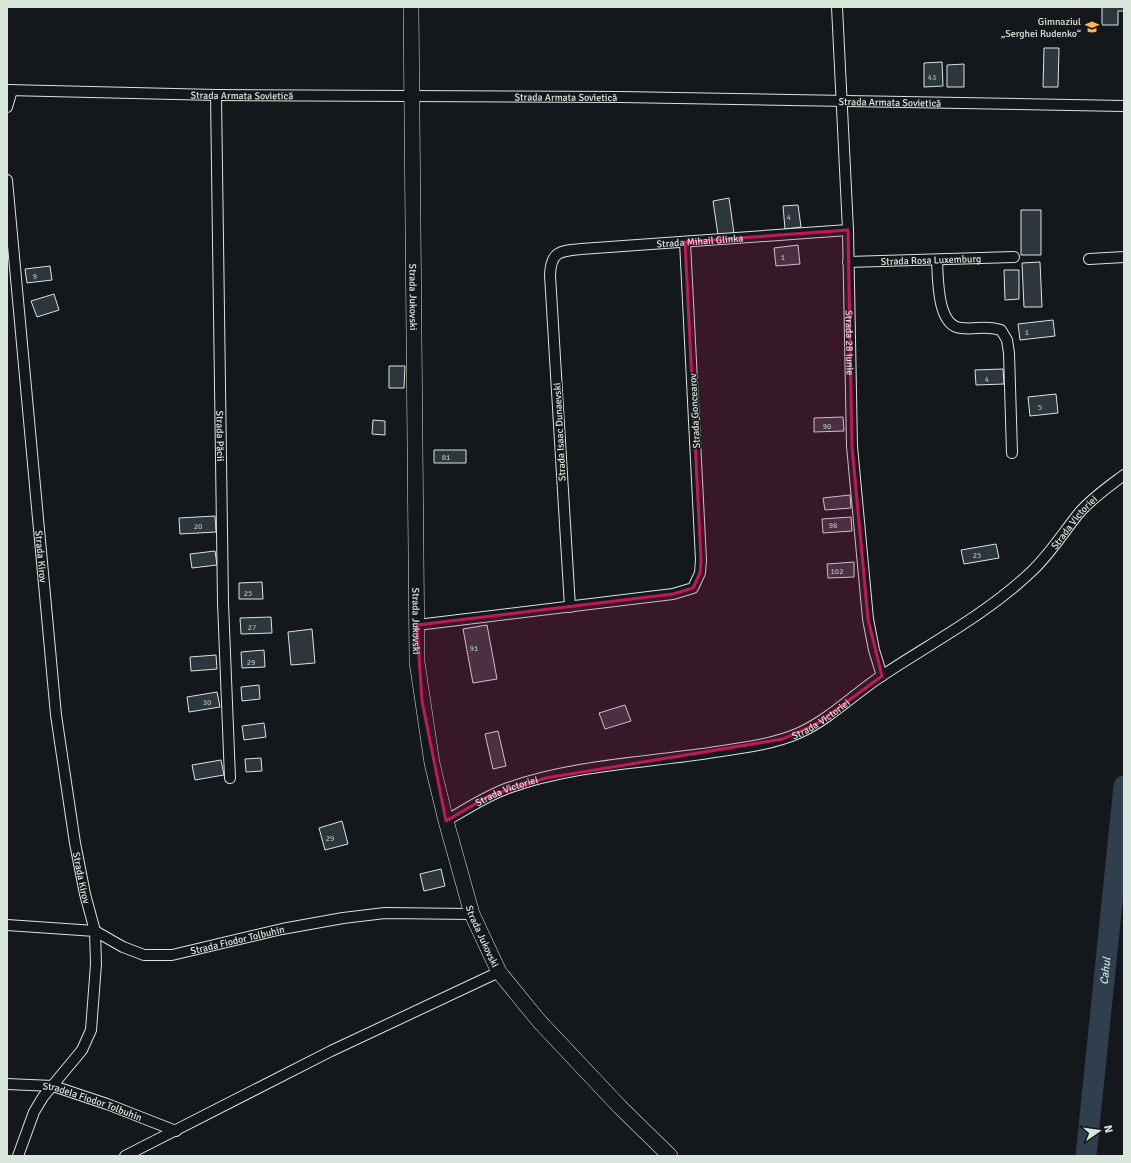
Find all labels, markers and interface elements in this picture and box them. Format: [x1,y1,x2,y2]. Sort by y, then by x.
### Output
place label: Gimnaziul „Serghei Rudenko“ [1001,16,1081,40]
school or university icon: Gimnaziul „Serghei Rudenko“ [1084,19,1100,35]
house number: 43 [928,72,936,82]
street label: Strada Armata Sovietică [190,89,293,102]
street label: Strada Armata Sovietică [515,91,617,104]
street label: Strada Armata Sovietică [838,96,941,110]
house number: 4 [787,212,792,222]
street label: Strada Mihail Glinka [656,232,744,251]
house number: 1 [781,252,785,262]
street label: Strada Rosa Luxemburg [881,253,981,268]
street label: Strada Jukovski [406,264,419,330]
house number: 9 [33,271,37,281]
street label: Strada 28 Iunie [842,310,856,375]
house number: 1 [1025,327,1029,337]
street label: Strada Goncearov [687,373,703,449]
house number: 4 [985,374,990,384]
street label: Strada Isaac Dunaevski [551,382,569,481]
house number: 5 [1038,402,1042,412]
street label: Strada Păcii [213,410,226,462]
house number: 90 [823,421,831,431]
house number: 81 [442,452,450,462]
street label: Strada Victoriei [1049,493,1100,552]
house number: 98 [829,520,837,530]
house number: 20 [194,521,202,531]
street label: Strada Kirov [32,530,49,583]
house number: 25 [973,550,981,560]
house number: 102 [831,566,843,576]
house number: 25 [244,588,252,598]
street label: Strada Jukovski [409,588,422,654]
house number: 27 [248,622,256,632]
house number: 91 [470,643,478,653]
house number: 29 [247,657,255,667]
house number: 30 [203,697,211,707]
street label: Strada Victoriei [790,697,853,742]
street label: Strada Victoriei [473,774,539,809]
house number: 29 [326,833,334,843]
street label: Strada Kirov [70,851,92,905]
street label: Strada Jukovski [463,904,501,970]
street label: Strada Fiodor Tolbuhin [189,924,286,957]
water label: Cahul [1098,956,1113,985]
street label: Stradela Fiodor Tolbuhin [42,1081,144,1124]
north arrow [1079,1111,1119,1151]
text: N [1101,1124,1115,1134]

